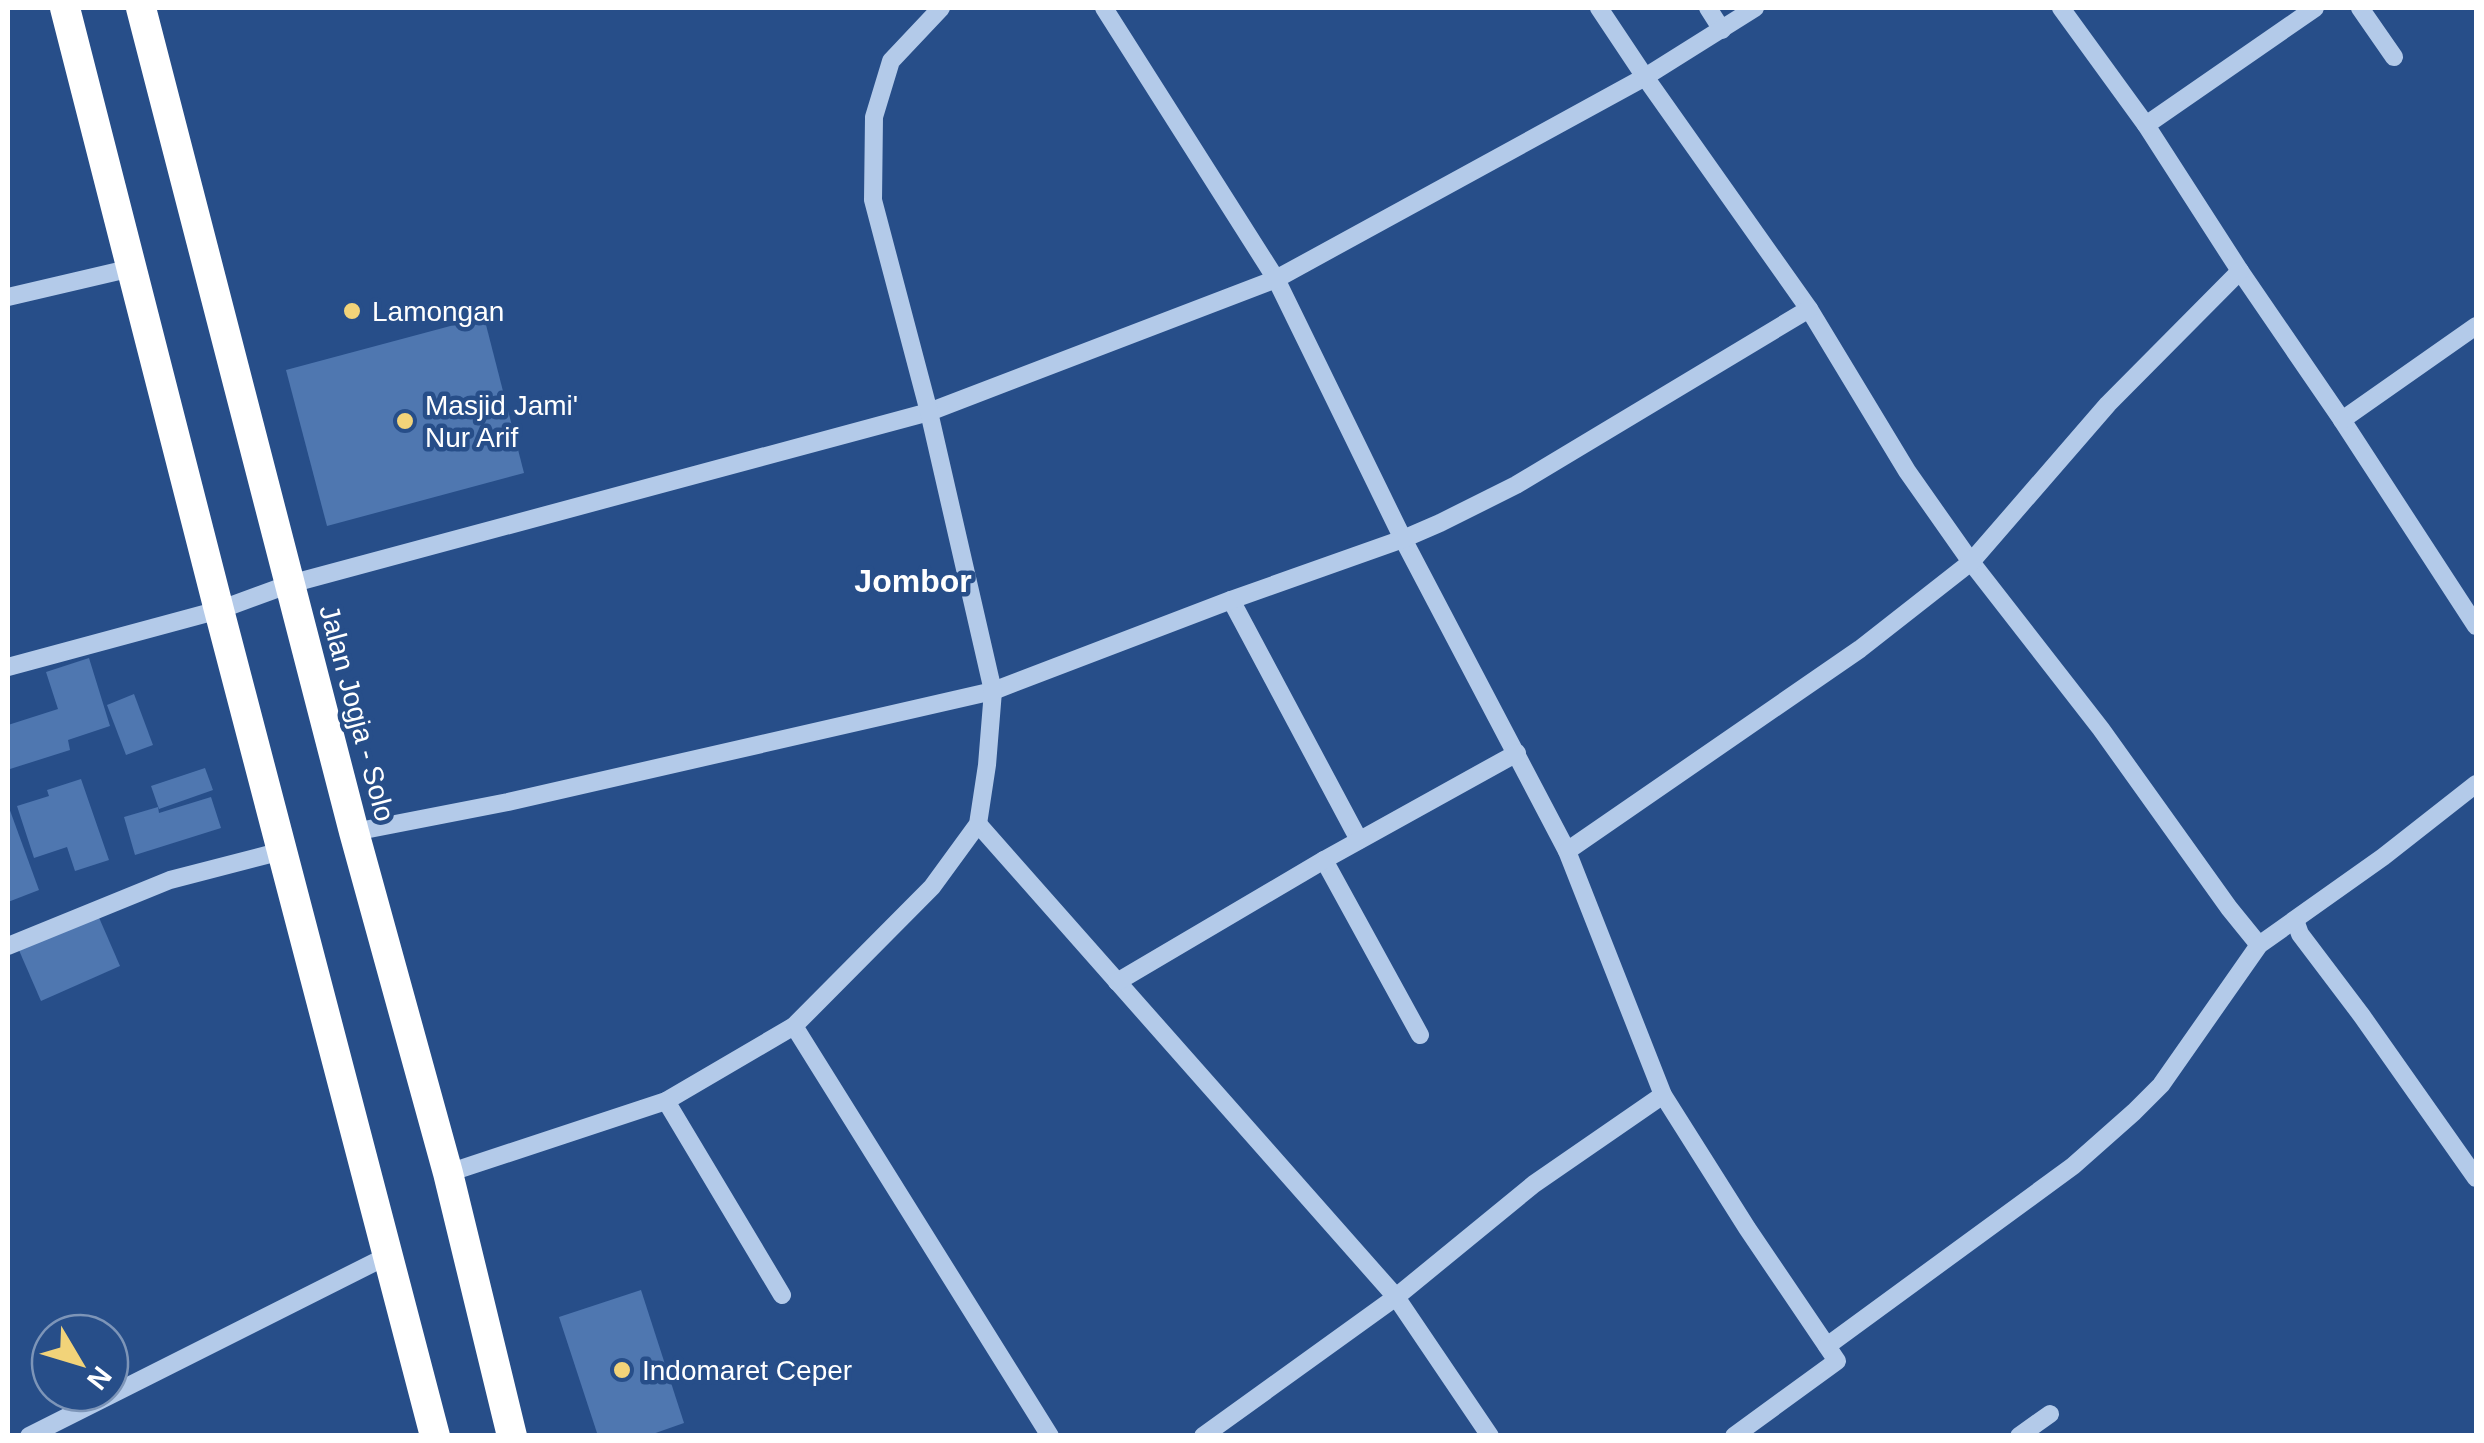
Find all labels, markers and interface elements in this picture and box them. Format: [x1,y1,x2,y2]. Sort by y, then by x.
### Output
place label: Lamongan [372,296,504,327]
marker: Lamongan [341,300,363,322]
place label: Masjid Jami' Nur Arif [425,390,578,453]
marker: Masjid Jami' Nur Arif [394,410,416,432]
district label: Jombor [854,563,972,599]
street label: Jalan Jogja - Solo [313,601,401,825]
north arrow [30,1313,130,1413]
place label: Indomaret Ceper [642,1355,852,1386]
marker: Indomaret Ceper [611,1359,633,1381]
text: N [81,1361,118,1396]

